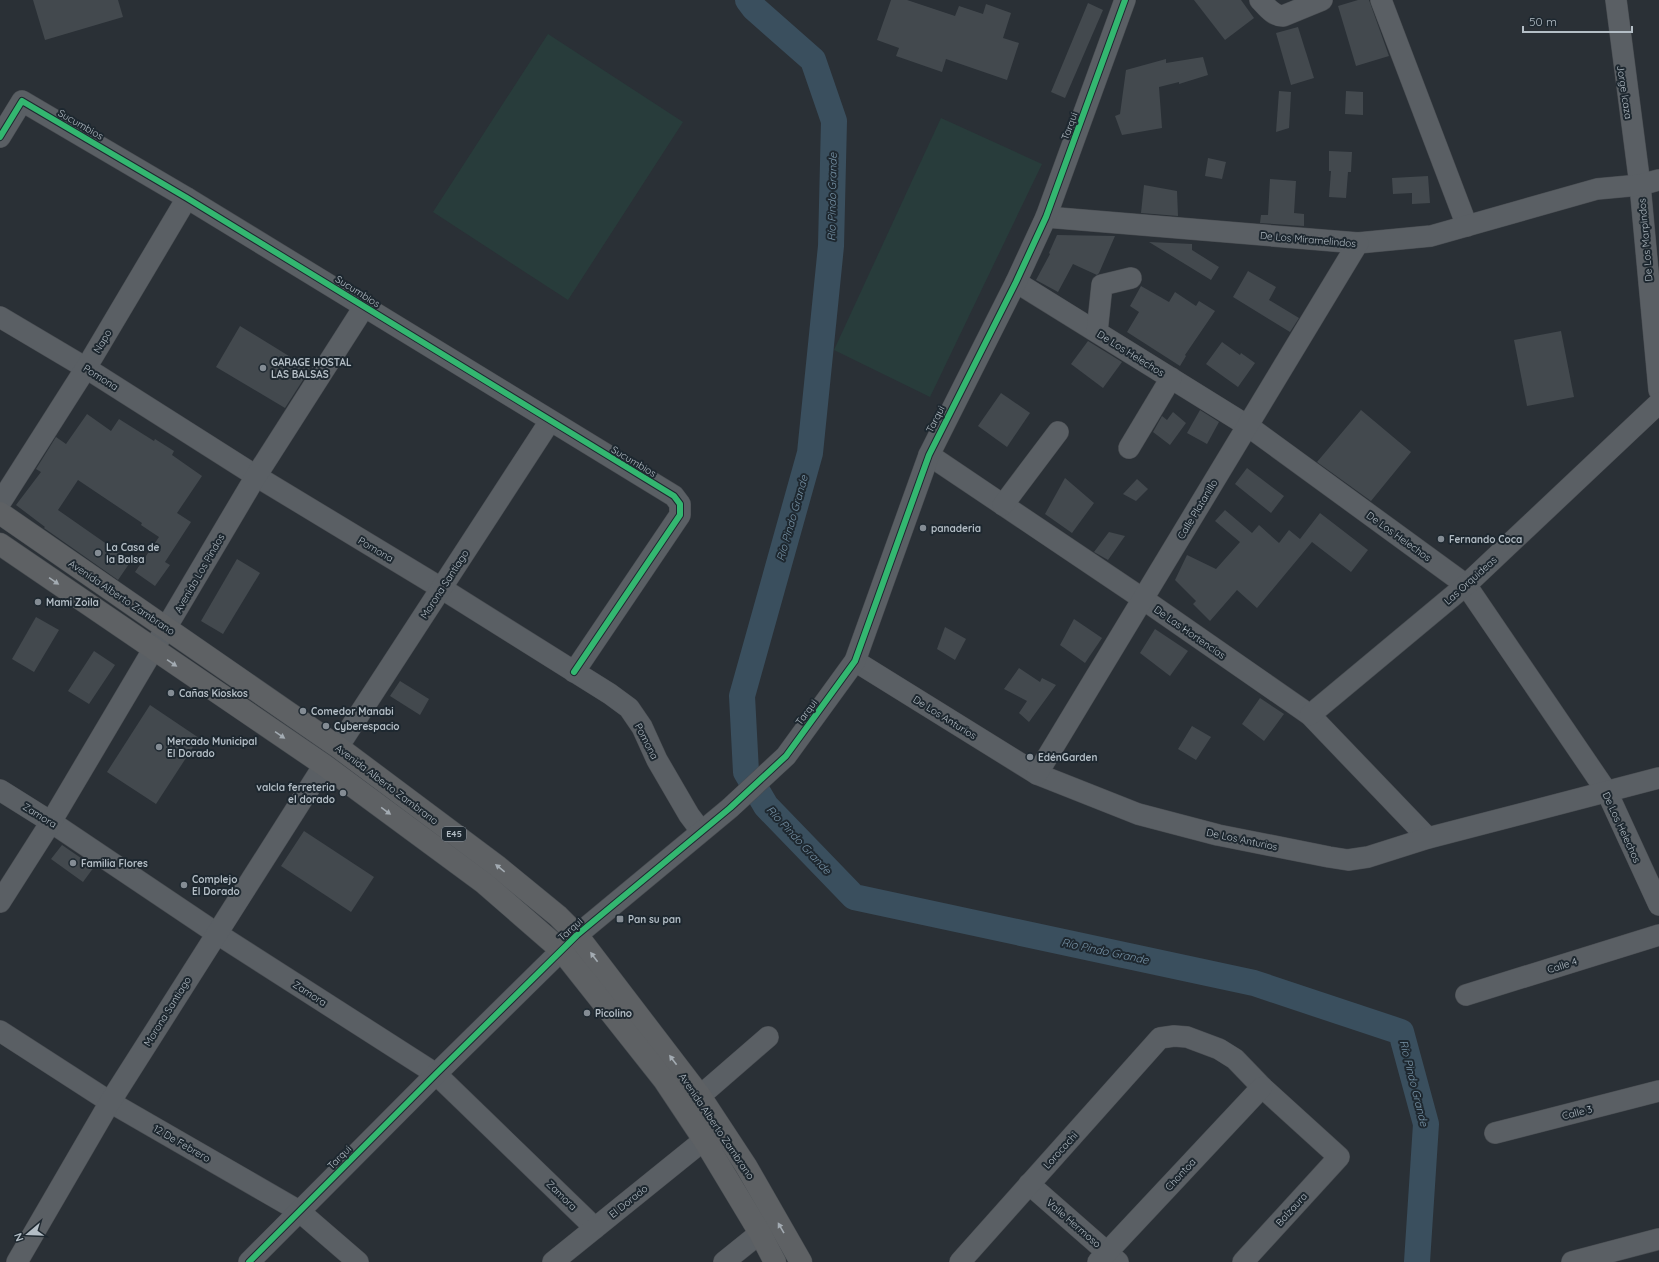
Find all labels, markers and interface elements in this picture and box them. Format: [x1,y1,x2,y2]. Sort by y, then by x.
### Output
scale bar [1523,8,1632,34]
text: 50 m [1529,14,1557,29]
street label: Jorge Icaza [1614,64,1635,120]
street label: Sucumbios [56,106,106,143]
street label: Tarqui [1058,110,1080,142]
water label: Río Pindo Grande [824,152,840,241]
street label: De Los Marpindos [1635,198,1656,282]
street label: De Los Miramelindos [1259,229,1357,250]
street label: Sucumbios [333,273,383,310]
street label: Napo [90,327,115,356]
street label: De Los Helechos [1095,328,1167,379]
place label: GARAGE HOSTAL LAS BALSAS [271,356,352,381]
street label: Pomona [81,362,121,393]
marker: GARAGE HOSTAL LAS BALSAS [258,363,268,373]
street label: Tarqui [923,404,948,435]
street label: Sucumbios [609,443,659,480]
water label: Río Pindo Grande [773,473,811,563]
street label: Calle Platanillo [1174,477,1220,542]
street label: De Los Helechos [1364,509,1434,564]
place label: panaderia [931,522,981,535]
marker: panaderia [918,523,928,533]
street label: Avenida Los Pindos [171,531,228,615]
place label: Fernando Coca [1449,533,1522,546]
street label: Pomona [356,534,396,565]
marker: Fernando Coca [1436,534,1446,544]
place label: La Casa de la Balsa [106,541,160,566]
street label: Morona Santiago [417,547,472,621]
marker: La Casa de la Balsa [93,548,103,558]
street label: Las Orquideas [1441,553,1500,607]
street label: Avenida Alberto Zambrano [66,557,177,638]
one-way arrow [48,577,59,585]
place label: Mami Zoila [46,596,99,609]
marker: Mami Zoila [33,597,43,607]
street label: De Las Hortencias [1151,603,1228,662]
one-way arrow [167,659,177,667]
place label: Cañas Kioskos [179,687,248,700]
marker: Cañas Kioskos [166,688,176,698]
street label: De Los Anturios [911,693,979,742]
street label: Tarqui [793,697,820,728]
place label: Comedor Manabi [311,705,394,718]
marker: Comedor Manabi [298,706,308,716]
place label: Cyberespacio [334,720,400,733]
marker: Cyberespacio [321,721,331,731]
street label: Pomona [632,721,661,762]
one-way arrow [274,732,286,739]
place label: Mercado Municipal El Dorado [167,735,257,760]
street label: Avenida Alberto Zambrano [333,741,441,827]
marker: Mercado Municipal El Dorado [154,742,164,752]
place label: EdénGarden [1038,751,1097,764]
marker: EdénGarden [1025,752,1035,762]
place label: valcla ferreteria el dorado [256,781,335,806]
marker: valcla ferreteria el dorado [338,788,348,798]
street label: De Los Helechos [1599,790,1644,865]
street label: Zamora [20,800,59,831]
water label: Río Pindo Grande [764,803,835,878]
one-way arrow [381,807,391,815]
street label: De Los Anturios [1205,826,1279,853]
road number: E45 [442,827,466,841]
place label: Familia Flores [81,857,148,870]
marker: Familia Flores [68,858,78,868]
one-way arrow [494,864,505,873]
place label: Complejo El Dorado [192,873,240,898]
marker: Complejo El Dorado [179,880,189,890]
place label: Pan su pan [628,913,681,926]
marker: Pan su pan [615,914,625,924]
street label: Tarqui [555,915,585,944]
water label: Río Pindo Grande [1060,935,1151,967]
one-way arrow [590,952,598,962]
street label: Calle 4 [1546,955,1579,976]
street label: Morona Santiago [141,974,194,1048]
street label: Zamora [290,978,329,1009]
place label: Picolino [595,1007,632,1020]
marker: Picolino [582,1008,592,1018]
water label: Río Pindo Grande [1396,1038,1432,1128]
one-way arrow [669,1055,677,1066]
street label: Avenida Alberto Zambrano [676,1071,757,1182]
street label: Calle 3 [1561,1102,1594,1123]
street label: 12 De Febrero [151,1122,213,1165]
street label: Lorocachi [1040,1129,1080,1172]
street label: Tarqui [325,1143,354,1172]
street label: Chontoa [1162,1155,1199,1193]
street label: Zamora [544,1178,580,1213]
street label: El Dorado [606,1182,650,1221]
street label: Balzaura [1273,1190,1310,1229]
street label: Valle Hermoso [1044,1196,1104,1251]
north arrow [8,1214,48,1254]
one-way arrow [778,1222,785,1234]
text: N [11,1231,26,1243]

